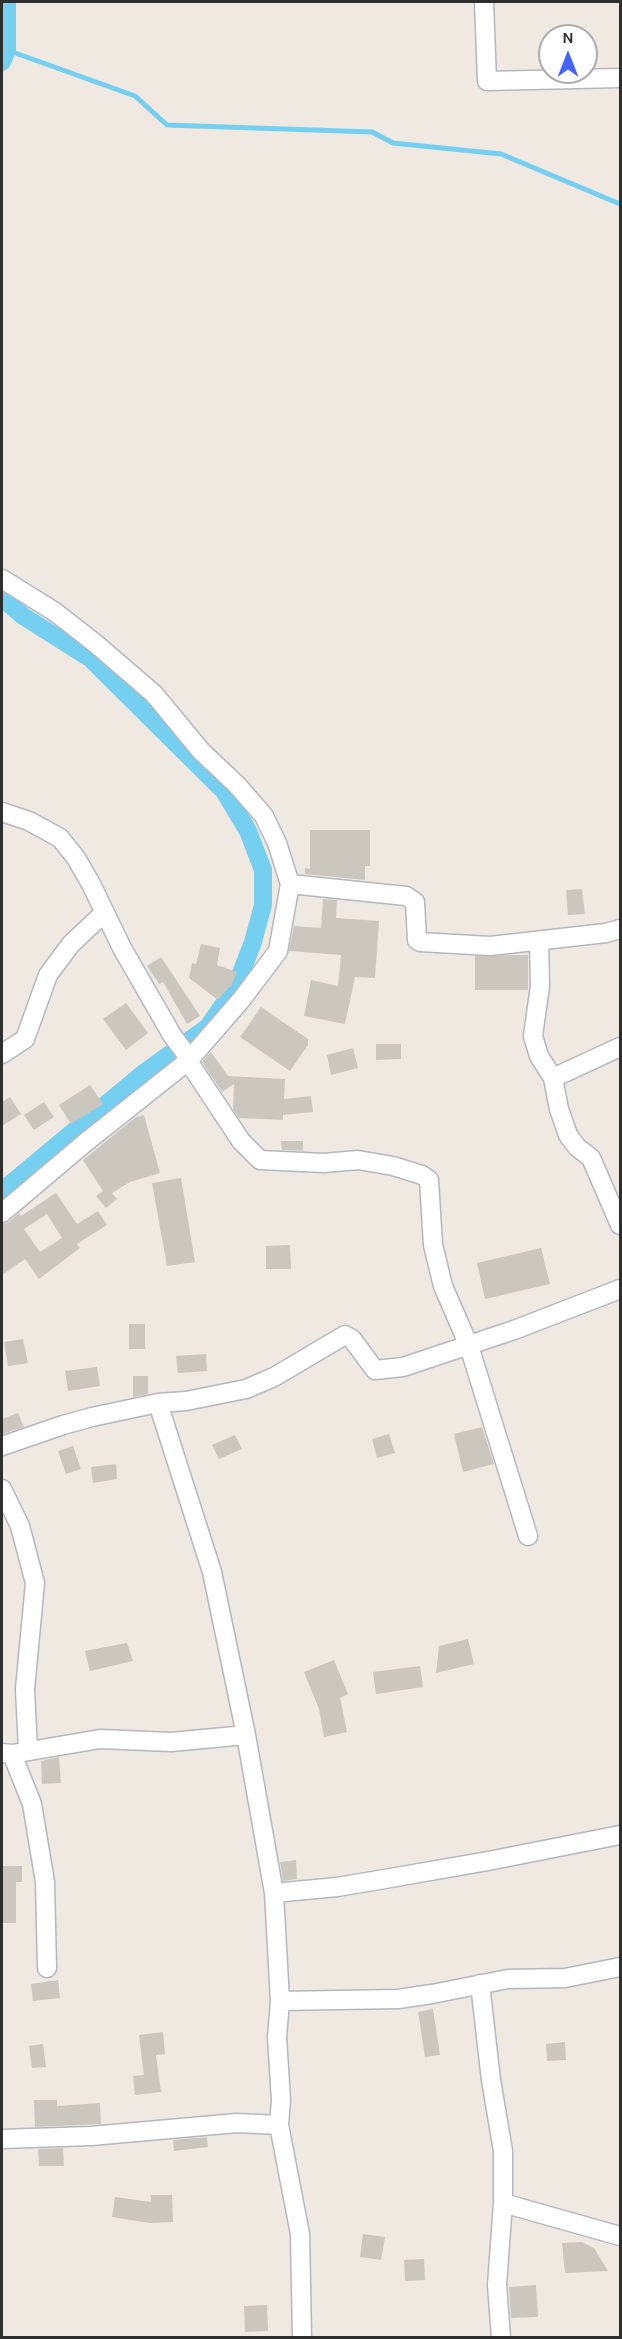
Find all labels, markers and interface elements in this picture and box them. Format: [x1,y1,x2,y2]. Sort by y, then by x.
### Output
north arrow [538,24,598,84]
text: N [562,28,574,47]

